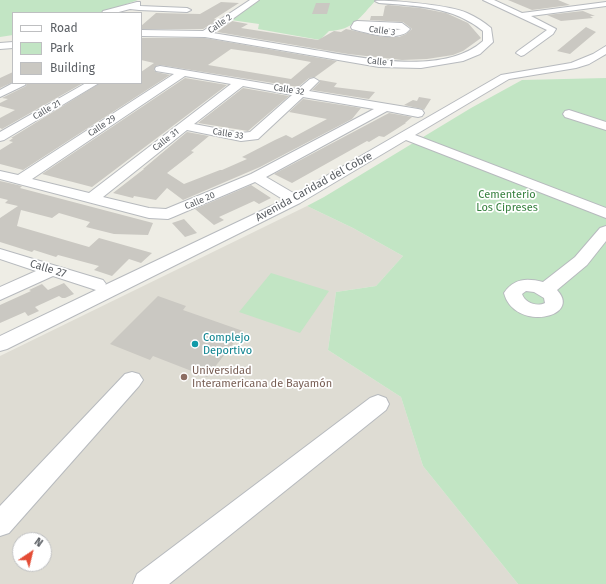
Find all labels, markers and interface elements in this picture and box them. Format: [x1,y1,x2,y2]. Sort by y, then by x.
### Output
legend [12,12,142,84]
street label: Calle 2 [206,12,234,36]
text: Road [50,21,78,35]
street label: Calle 3 [368,24,396,38]
text: Park [50,41,74,55]
street label: Calle 1 [366,55,394,69]
text: Building [50,61,95,75]
street label: Calle 32 [273,82,305,98]
street label: Calle 21 [31,98,63,122]
street label: Calle 29 [86,113,118,139]
street label: Calle 31 [151,126,181,154]
street label: Calle 33 [212,126,244,142]
street label: Avenida Caridad del Cobre [253,149,375,225]
park label: Cementerio Los Cipreses [476,188,538,214]
street label: Calle 20 [183,190,217,212]
street label: Calle 27 [28,257,68,281]
place label: Complejo Deportivo [203,331,252,357]
marker: Complejo Deportivo [190,339,200,349]
place label: Universidad Interamericana de Bayamón [192,364,332,390]
marker: Universidad Interamericana de Bayamón [179,372,189,382]
north arrow [12,532,52,572]
text: N [32,535,45,550]

